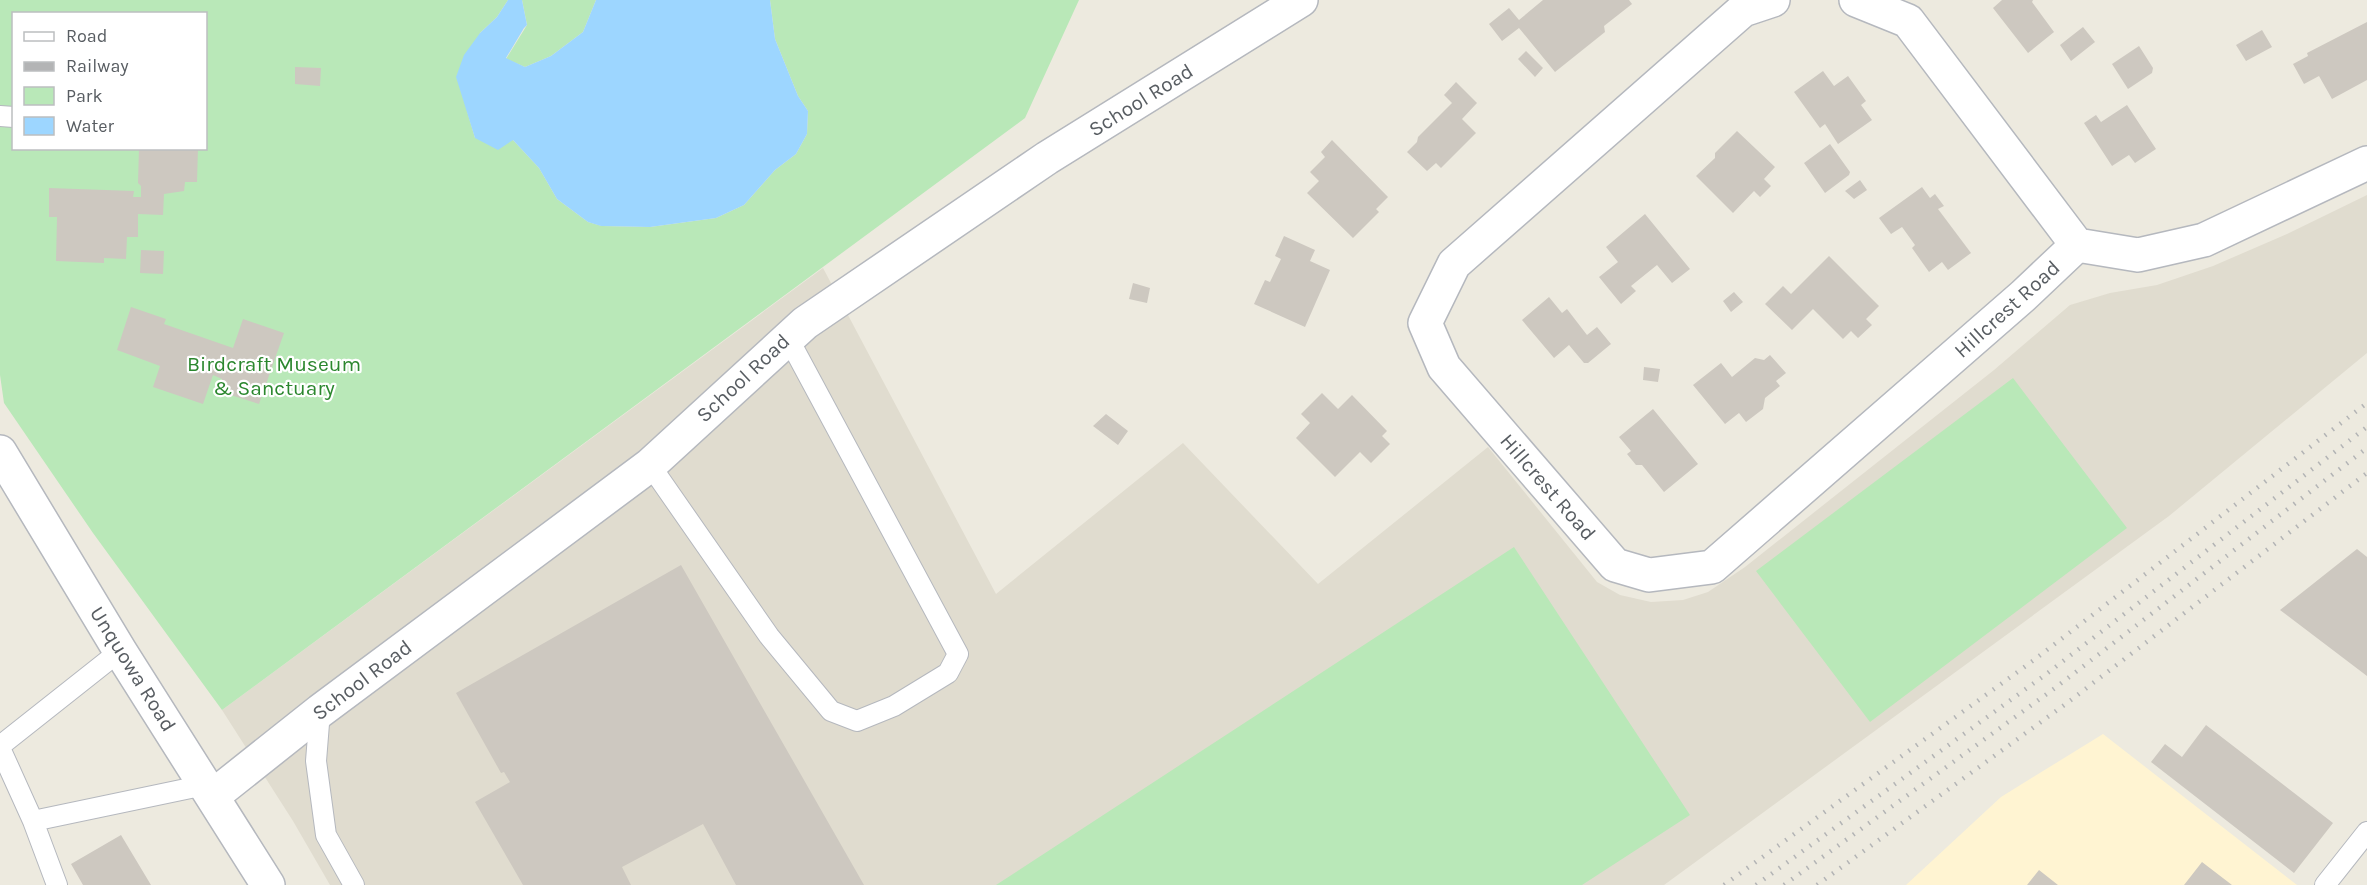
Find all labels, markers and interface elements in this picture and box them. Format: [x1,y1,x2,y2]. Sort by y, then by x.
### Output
legend [12,12,207,150]
text: Road [66,25,107,47]
text: Railway [66,55,129,77]
street label: School Road [1084,58,1198,142]
text: Park [66,85,103,107]
text: Water [66,115,114,137]
street label: Hillcrest Road [1949,255,2065,363]
street label: School Road [692,329,794,427]
park label: Birdcraft Museum & Sanctuary [187,352,361,400]
street label: Hillcrest Road [1495,429,1601,545]
street label: Unquowa Road [85,602,181,736]
street label: School Road [308,635,416,725]

